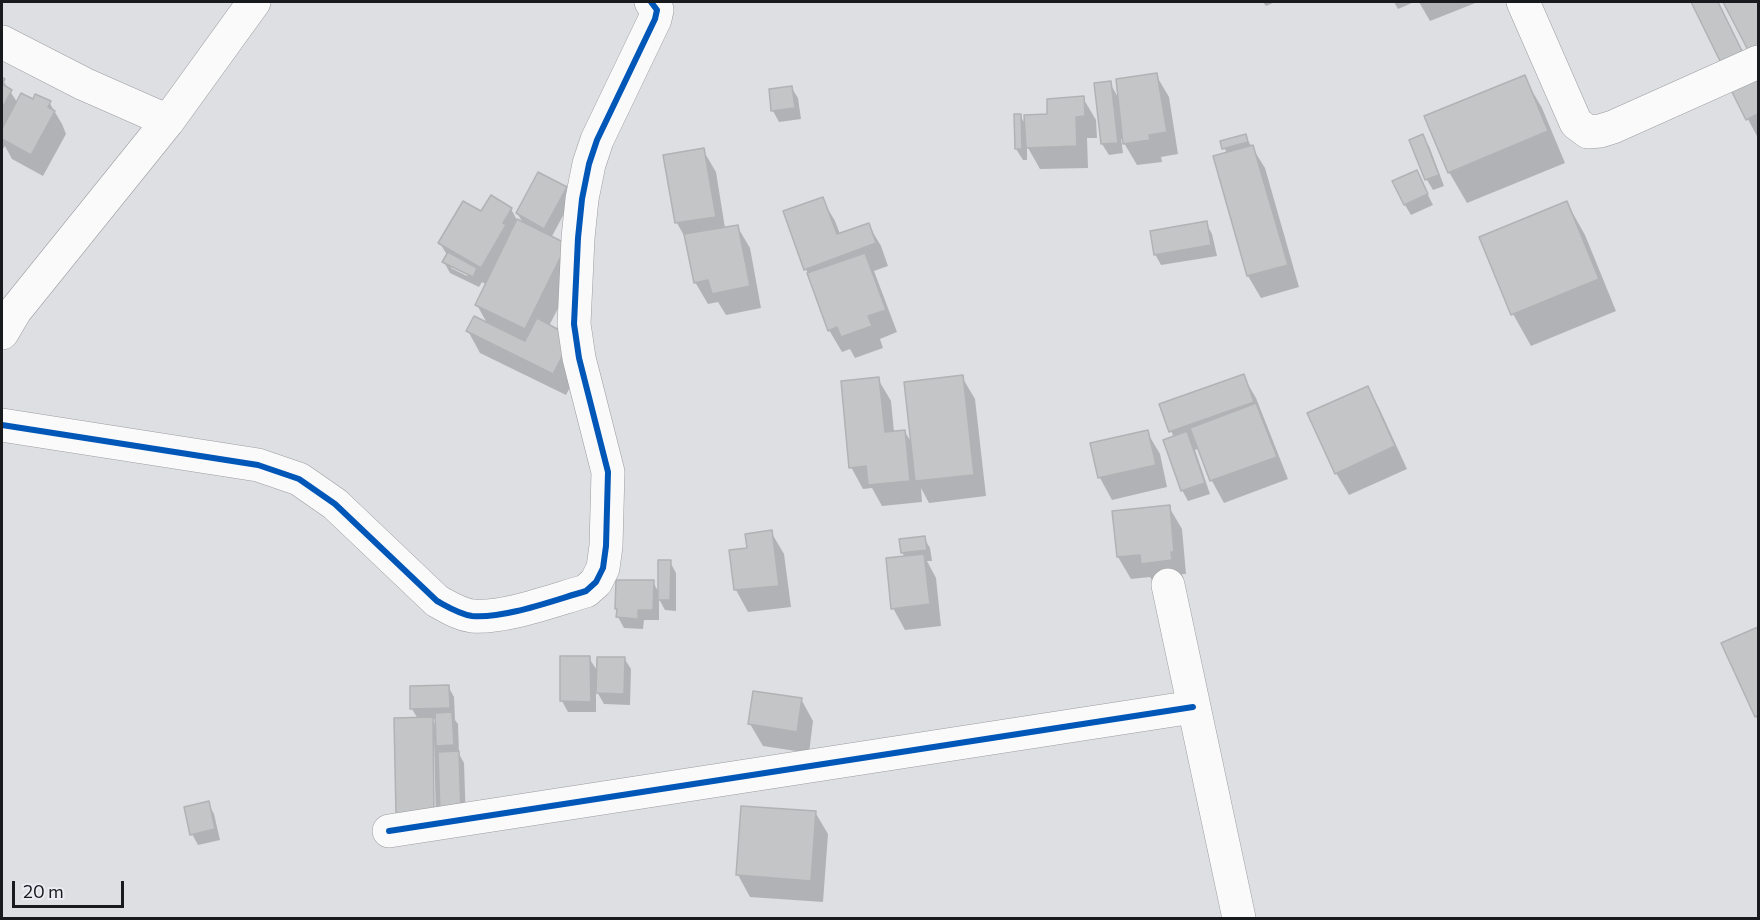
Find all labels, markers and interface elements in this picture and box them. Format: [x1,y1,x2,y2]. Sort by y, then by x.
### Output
scale bar [15,869,128,907]
text: 20 m [23,880,64,902]

